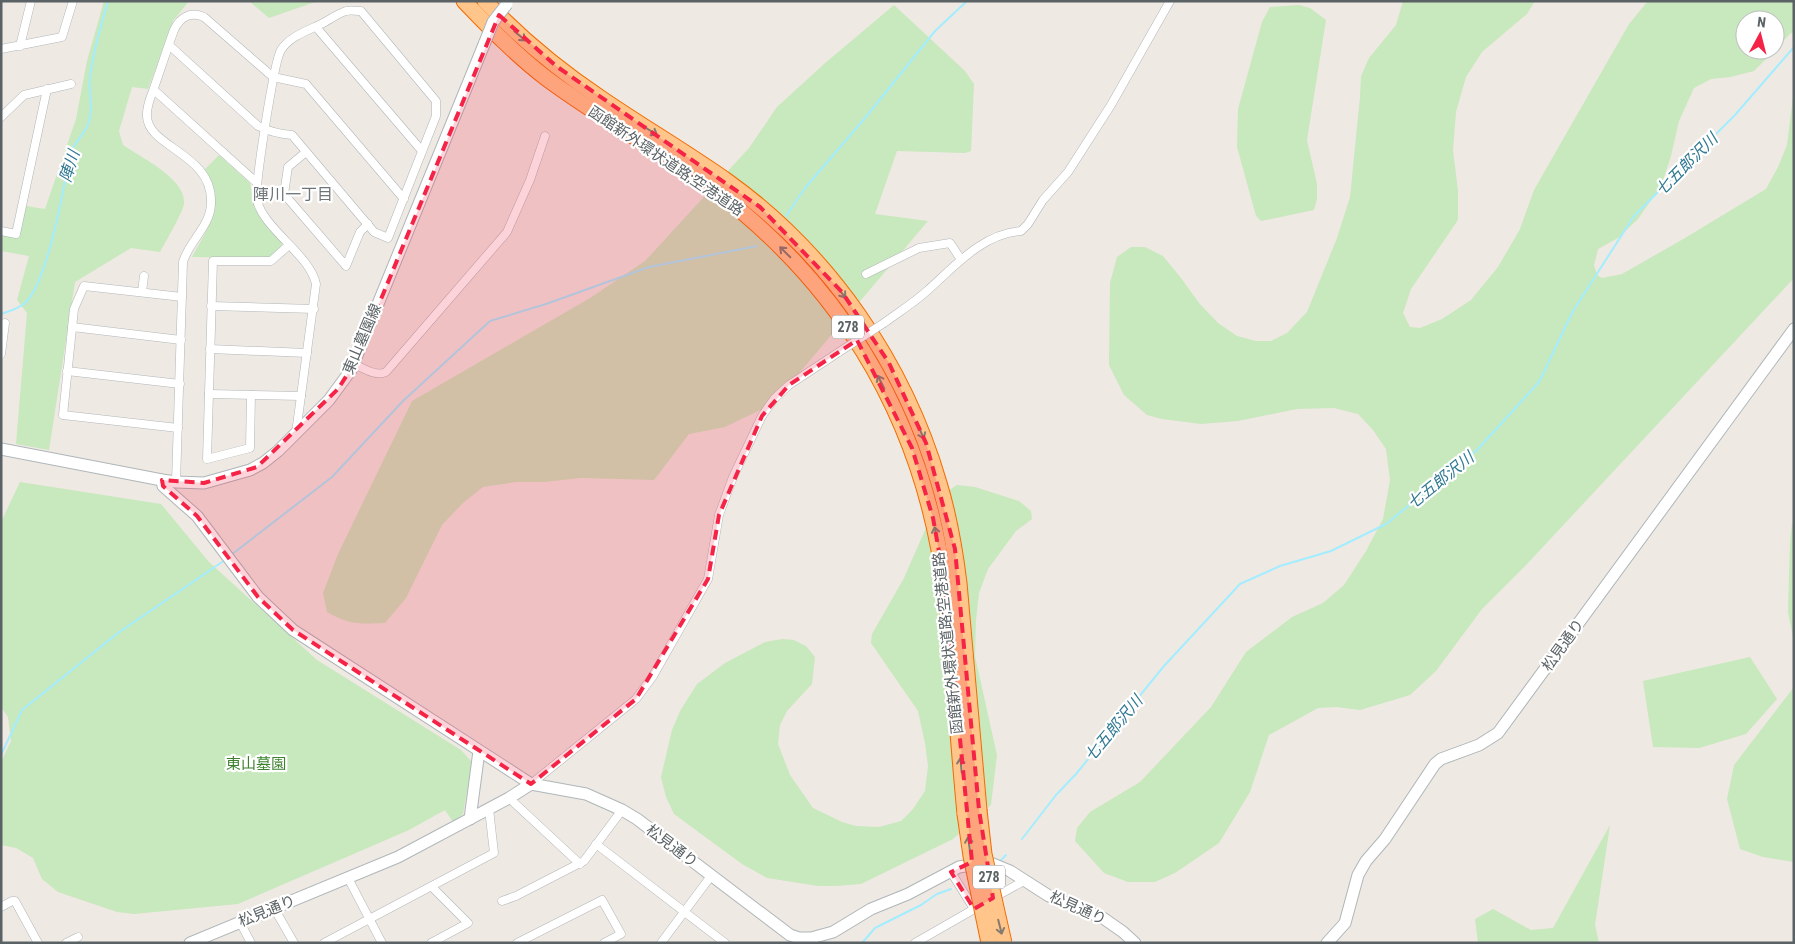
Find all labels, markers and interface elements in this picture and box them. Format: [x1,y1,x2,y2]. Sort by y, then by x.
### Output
north arrow [1735,10,1785,60]
text: N [1756,14,1767,31]
one-way arrow [513,30,526,41]
street label: 函館新外環状道路;空港道路 [585,102,747,220]
one-way arrow [644,126,658,136]
water label: 七五郎沢川 [1651,128,1723,199]
water label: 陣川 [56,146,84,184]
district label: 陣川一丁目 [253,185,333,204]
one-way arrow [779,246,791,258]
one-way arrow [835,285,846,298]
street label: 東山墓園線 [339,301,385,377]
road number: 278 [832,316,864,338]
one-way arrow [876,375,885,390]
one-way arrow [917,424,927,439]
water label: 七五郎沢川 [1403,447,1479,513]
one-way arrow [931,526,940,542]
street label: 函館新外環状道路;空港道路 [929,551,967,735]
street label: 松見通り [1538,615,1588,675]
water label: 七五郎沢川 [1080,690,1148,765]
park label: 東山墓園 [226,755,286,773]
one-way arrow [956,757,965,773]
street label: 松見通り [643,821,701,871]
one-way arrow [964,836,974,852]
road number: 278 [973,866,1005,889]
street label: 松見通り [1047,888,1109,928]
street label: 松見通り [236,891,298,931]
one-way arrow [996,918,1005,934]

